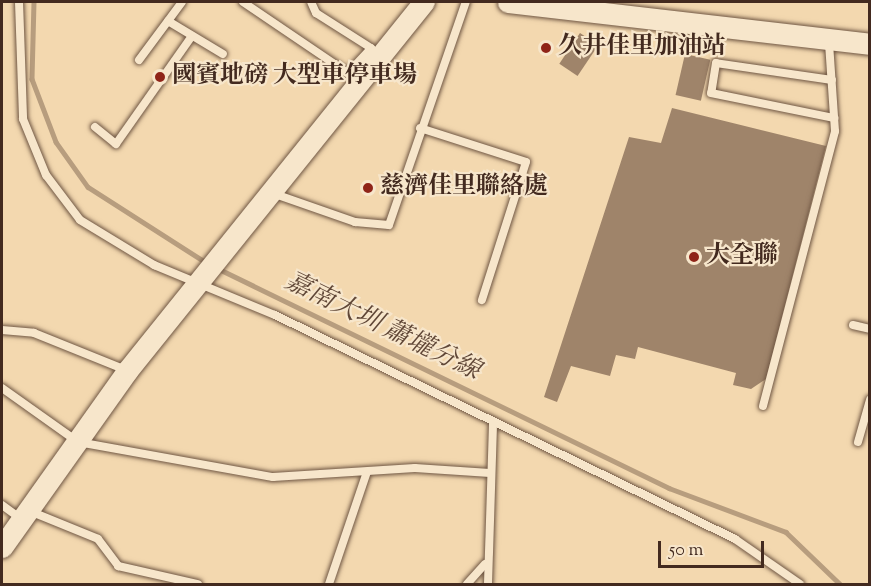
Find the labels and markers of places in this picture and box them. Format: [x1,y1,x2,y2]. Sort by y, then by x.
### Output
place label: 久井佳里加油站 [558,34,726,62]
marker: 久井佳里加油站 [539,41,553,55]
place label: 國賓地磅 大型車停車場 [172,63,417,91]
marker: 國賓地磅 大型車停車場 [153,70,167,84]
place label: 慈濟佳里聯絡處 [380,174,548,202]
marker: 慈濟佳里聯絡處 [361,181,375,195]
place label: 大全聯 [706,243,778,271]
marker: 大全聯 [687,250,701,264]

